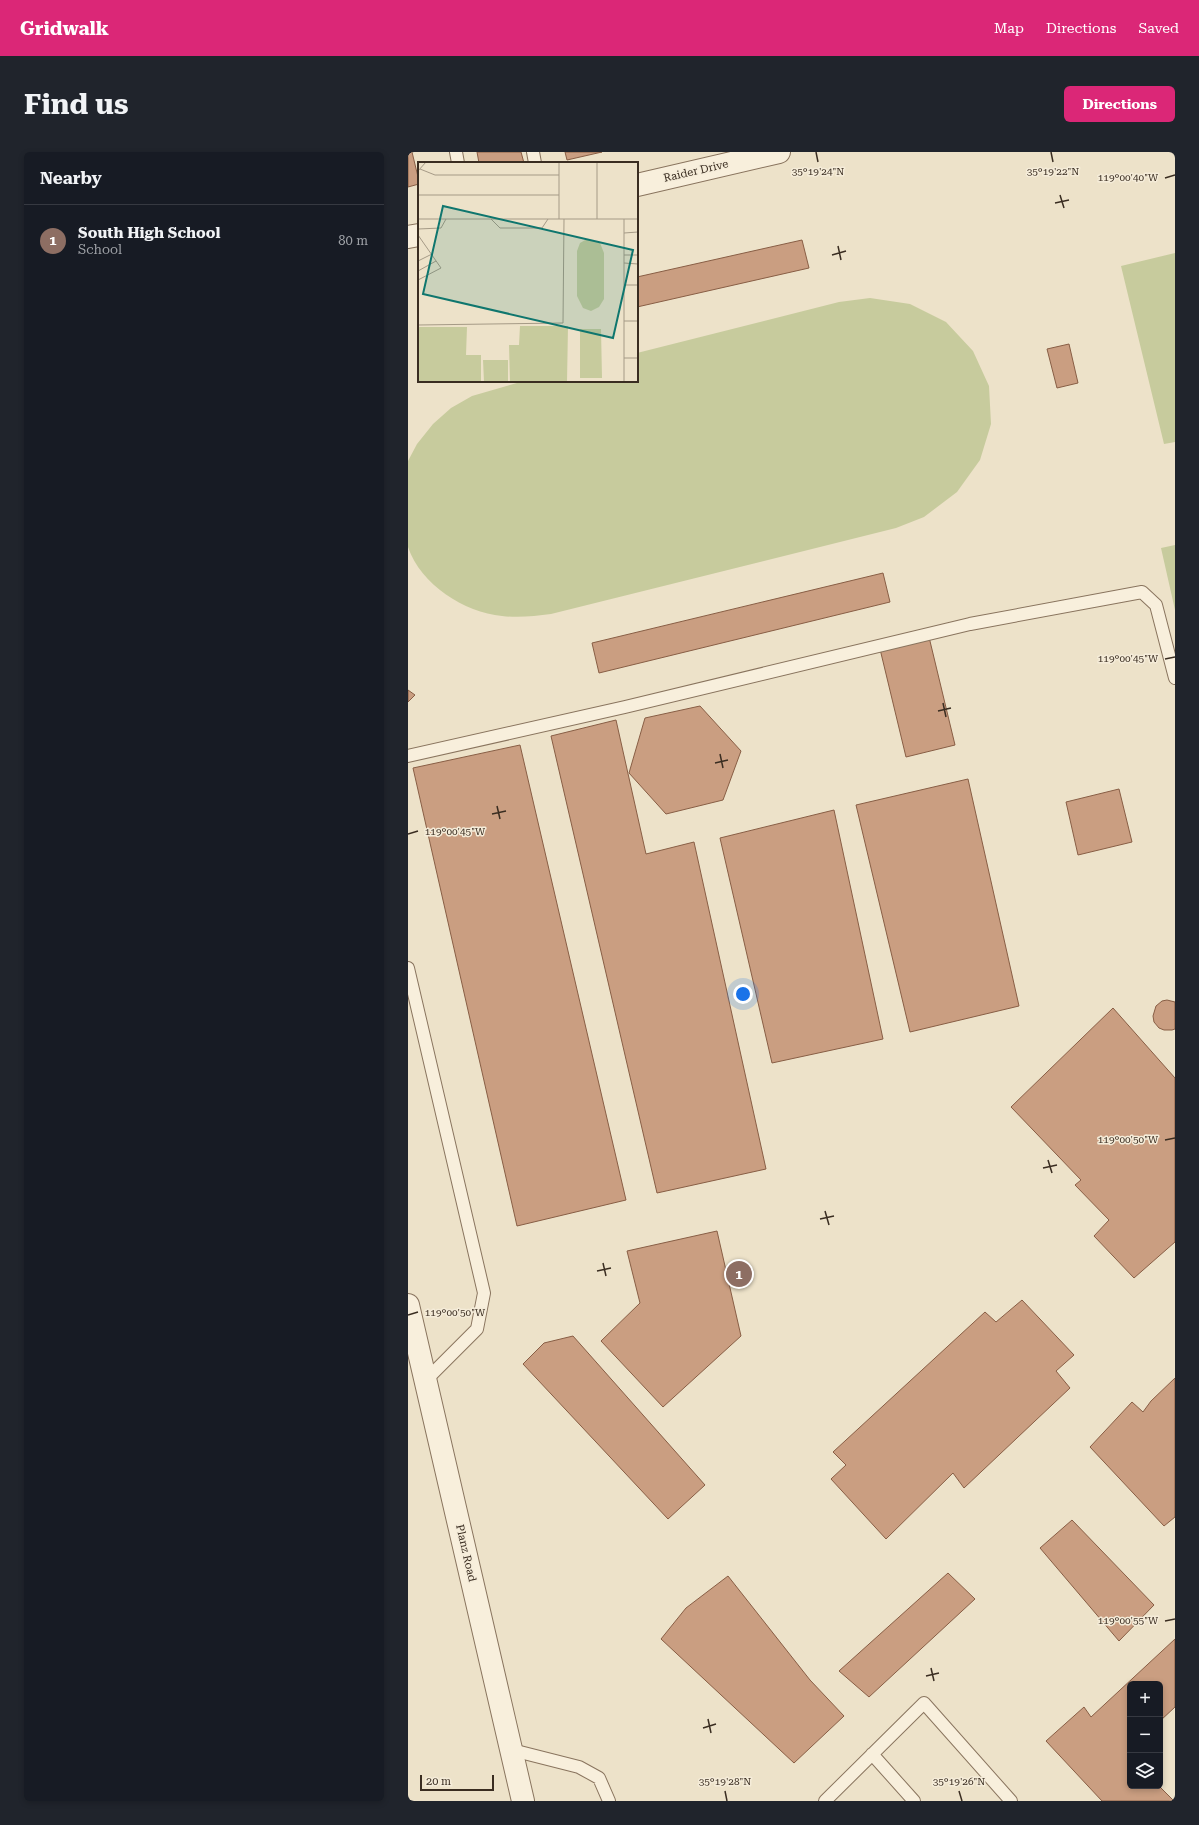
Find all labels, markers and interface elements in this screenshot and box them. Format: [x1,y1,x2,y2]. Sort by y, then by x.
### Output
text: Gridwalk [20,17,109,40]
text: Map [994,20,1024,36]
text: Directions [1046,20,1116,36]
text: Saved [1138,20,1179,36]
button: Directions [1064,86,1175,122]
text: Find us [24,88,128,121]
street label: Raider Drive [662,157,730,185]
inset map [418,162,638,382]
text: 35°19'24"N [792,166,844,177]
text: 35°19'22"N [1027,166,1079,177]
text: Nearby [40,168,102,188]
text: 119°00'40"W [1098,172,1159,183]
text: South High School [78,224,220,242]
text: 1 [49,233,57,248]
text: 80 m [338,233,368,248]
text: School [78,242,122,257]
text: 119°00'45"W [1098,653,1159,664]
text: 119°00'45"W [425,826,486,837]
your location [733,984,753,1004]
text: 119°00'50"W [1098,1134,1159,1145]
pin: 1 [726,1259,752,1289]
text: 119°00'50"W [425,1307,486,1318]
street label: Planz Road [453,1523,479,1583]
text: 119°00'55"W [1098,1615,1159,1626]
map controls [1127,1681,1163,1789]
button: + [1127,1681,1163,1717]
button: − [1127,1717,1163,1753]
button: layers [1127,1753,1163,1789]
scale bar [420,1773,494,1792]
text: 20 m [426,1775,451,1788]
text: 35°19'28"N [699,1776,751,1787]
text: 35°19'26"N [933,1776,985,1787]

